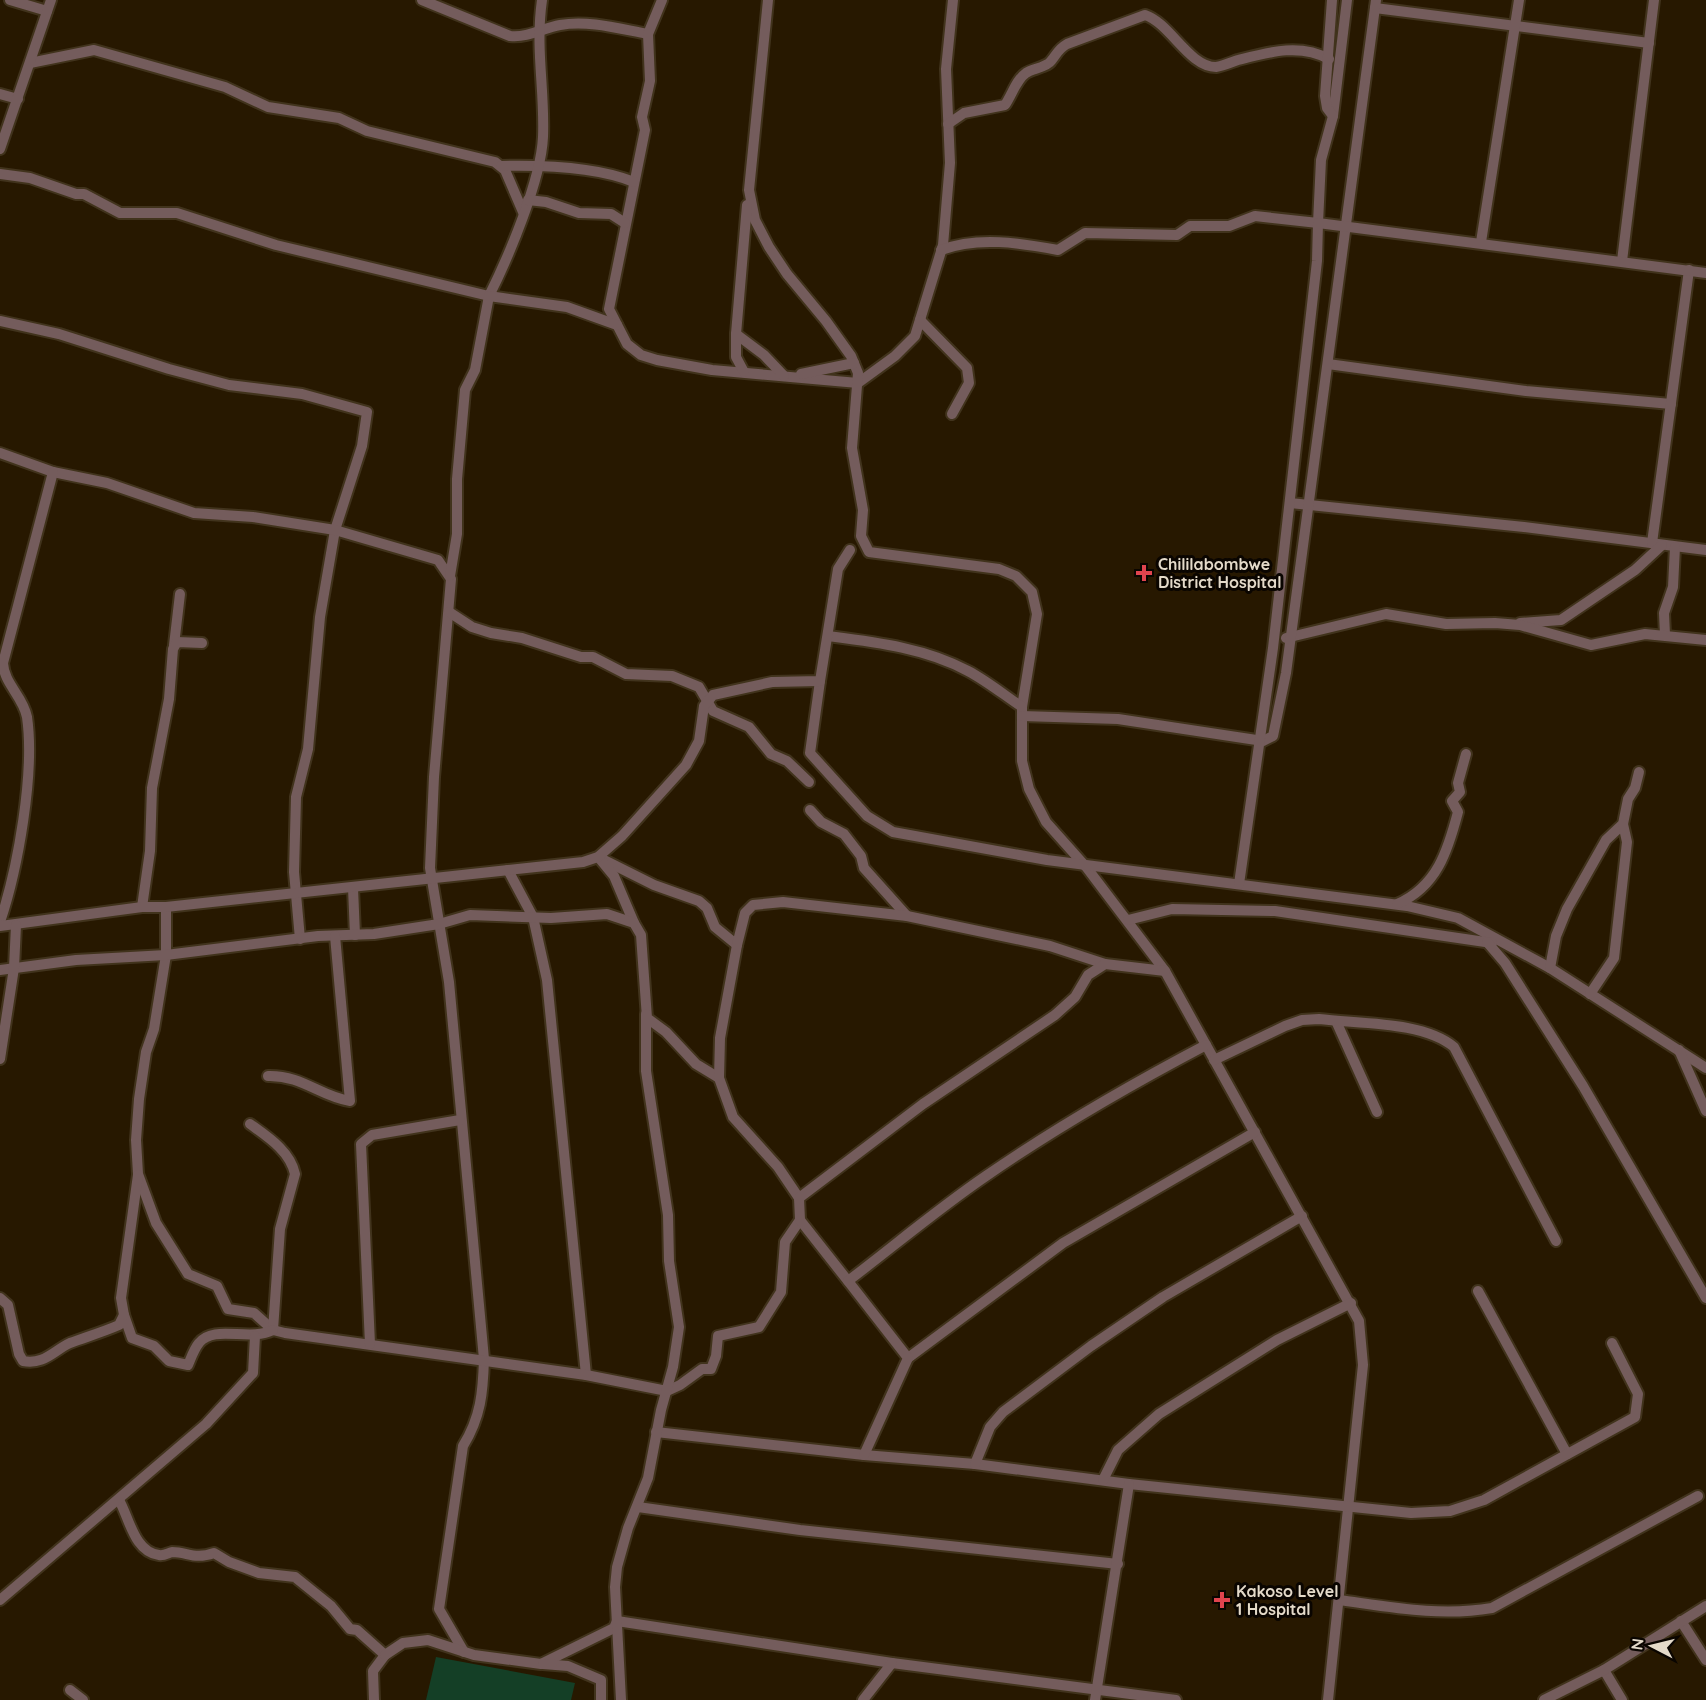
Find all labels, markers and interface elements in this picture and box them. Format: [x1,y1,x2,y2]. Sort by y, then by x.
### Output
place label: Chililabombwe District Hospital [1158,554,1281,592]
marker: Chililabombwe District Hospital [1135,564,1153,582]
place label: Kakoso Level 1 Hospital [1236,1581,1338,1619]
marker: Kakoso Level 1 Hospital [1213,1591,1231,1609]
north arrow [1622,1616,1682,1676]
text: N [1626,1637,1648,1651]

